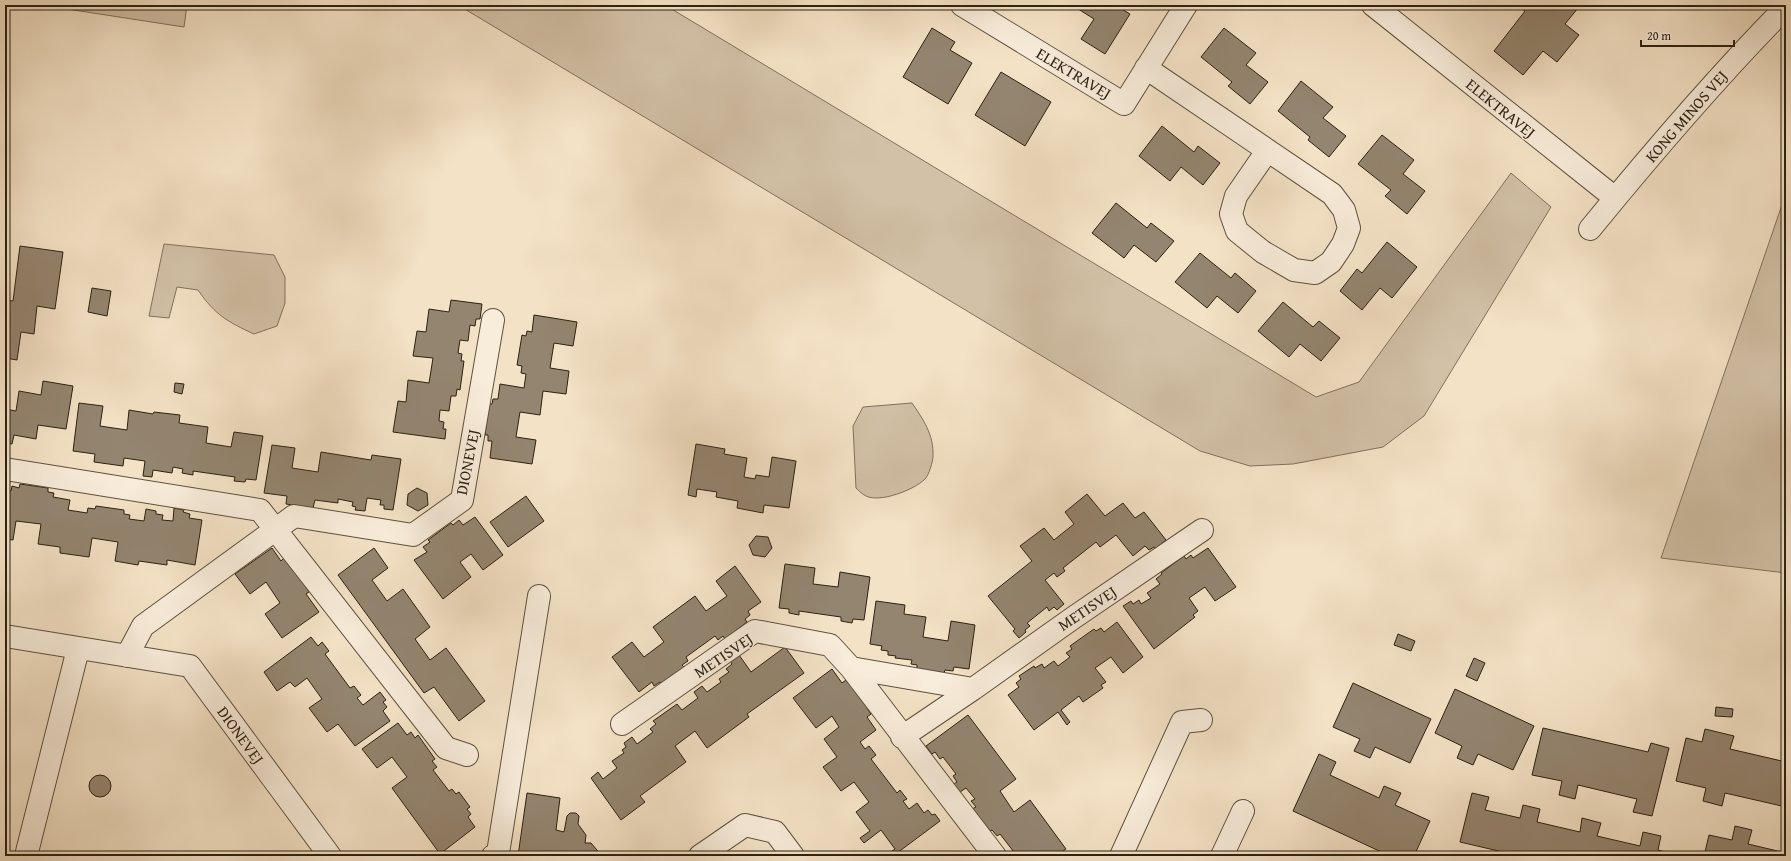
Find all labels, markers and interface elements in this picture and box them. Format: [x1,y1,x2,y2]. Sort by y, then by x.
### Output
scale bar [1641,22,1734,48]
text: 20 m [1647,27,1671,44]
street label: ELEKTRAVEJ [1032,41,1116,105]
street label: KONG MINOS VEJ [1639,65,1733,167]
street label: ELEKTRAVEJ [1461,72,1541,144]
street label: DIONEVEJ [449,427,485,497]
street label: METISVEJ [1053,579,1121,637]
street label: METISVEJ [689,626,757,684]
street label: DIONEVEJ [212,701,270,769]

